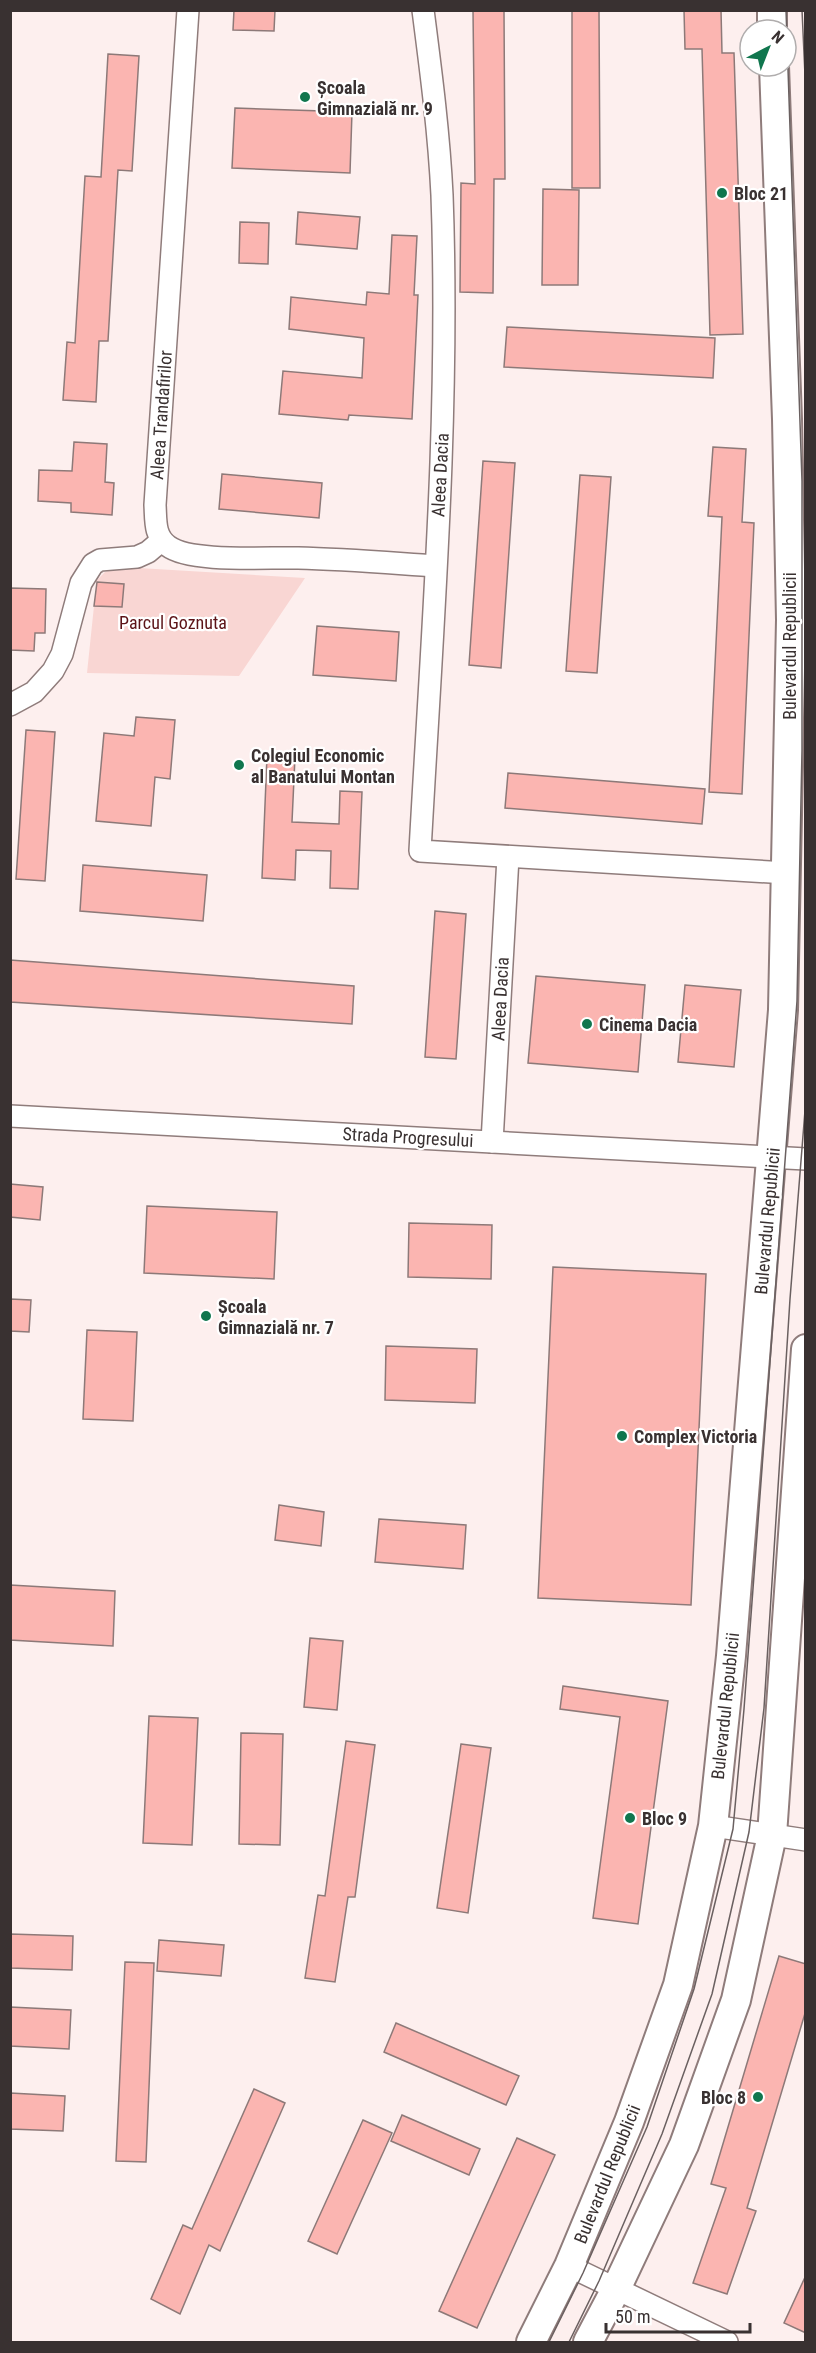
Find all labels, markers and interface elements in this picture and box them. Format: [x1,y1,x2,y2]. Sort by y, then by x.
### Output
north arrow [738,18,798,78]
text: N [768,27,788,48]
place label: Școala Gimnazială nr. 9 [317,77,433,119]
marker: Școala Gimnazială nr. 9 [298,90,312,104]
place label: Bloc 21 [734,183,788,204]
marker: Bloc 21 [715,186,729,200]
street label: Aleea Trandafirilor [146,349,176,480]
street label: Aleea Dacia [427,432,453,518]
street label: Bulevardul Republicii [779,572,800,720]
park label: Parcul Goznuta [119,612,227,633]
place label: Colegiul Economic al Banatului Montan [251,745,395,787]
marker: Colegiul Economic al Banatului Montan [232,758,246,772]
street label: Aleea Dacia [487,956,513,1042]
place label: Cinema Dacia [599,1014,697,1035]
marker: Cinema Dacia [580,1017,594,1031]
street label: Strada Progresului [342,1123,474,1151]
street label: Bulevardul Republicii [750,1147,784,1295]
place label: Școala Gimnazială nr. 7 [218,1296,334,1338]
marker: Școala Gimnazială nr. 7 [199,1309,213,1323]
place label: Complex Victoria [634,1426,757,1447]
marker: Complex Victoria [615,1429,629,1443]
street label: Bulevardul Republicii [707,1631,743,1781]
place label: Bloc 9 [642,1808,687,1829]
marker: Bloc 9 [623,1811,637,1825]
place label: Bloc 8 [701,2087,746,2108]
marker: Bloc 8 [751,2090,765,2104]
street label: Bulevardul Republicii [570,2102,644,2246]
scale bar [606,2296,750,2334]
text: 50 m [615,2306,650,2327]

